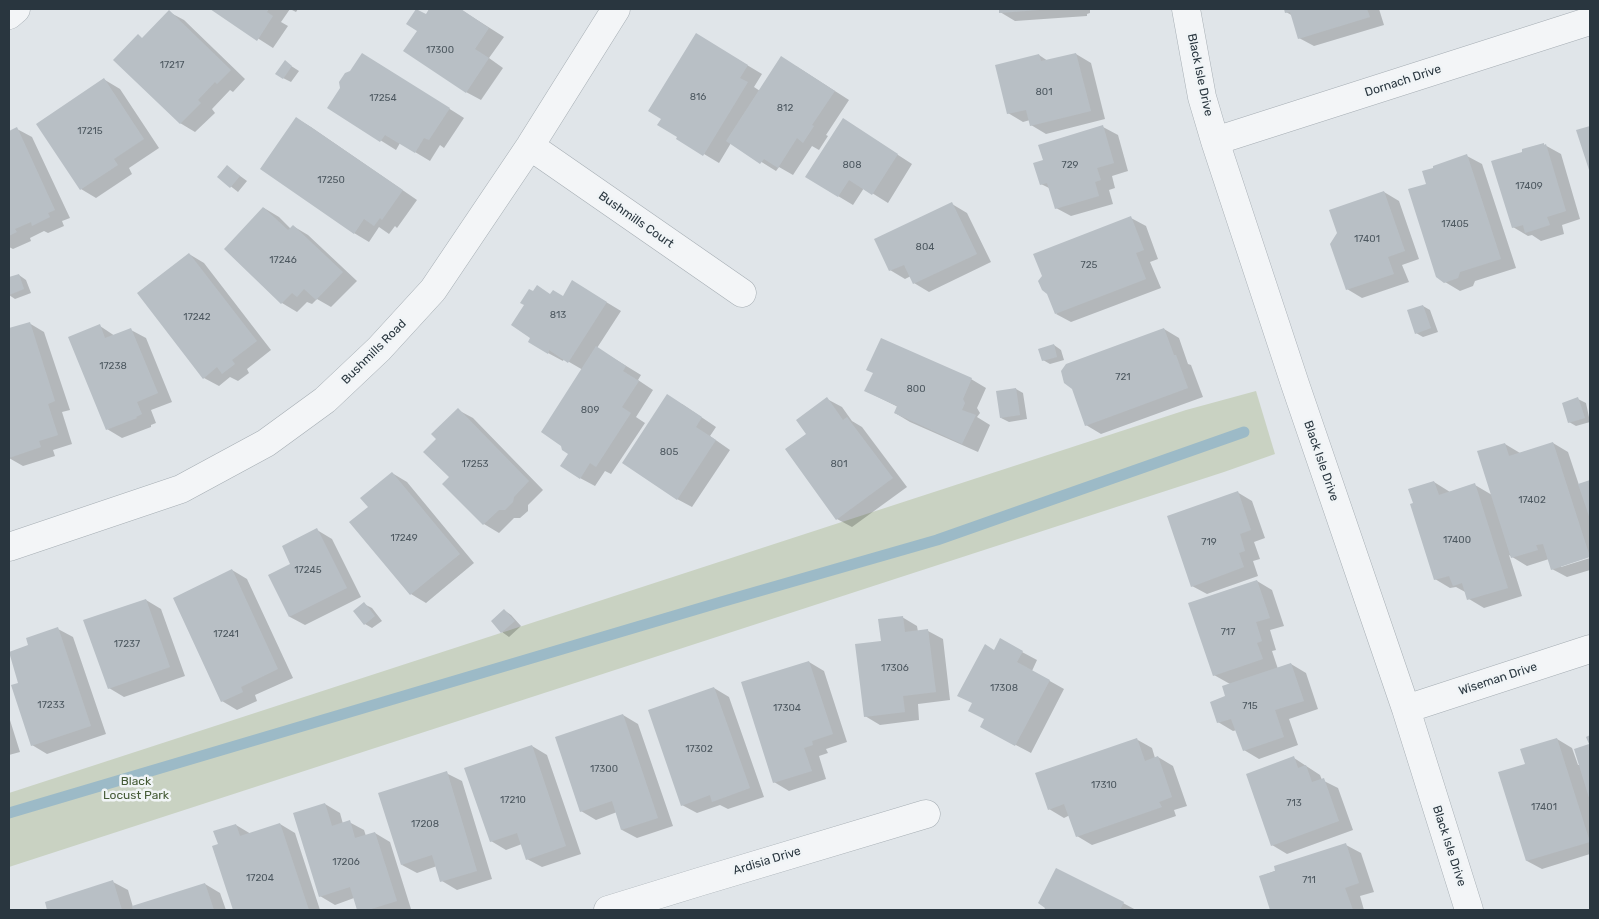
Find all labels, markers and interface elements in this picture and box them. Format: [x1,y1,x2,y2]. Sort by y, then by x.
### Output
street label: Black Isle Drive [1184,32,1216,118]
house number: 17300 [426,44,454,56]
house number: 17217 [160,59,184,71]
street label: Dornach Drive [1363,62,1443,100]
house number: 801 [1036,86,1052,98]
house number: 816 [690,91,706,103]
house number: 17254 [369,92,397,104]
house number: 812 [777,102,793,114]
house number: 17215 [77,125,103,137]
house number: 808 [842,159,862,171]
house number: 729 [1062,159,1078,171]
house number: 17250 [317,174,345,186]
house number: 17409 [1515,180,1543,192]
street label: Bushmills Court [596,189,676,251]
house number: 17405 [1441,218,1469,230]
house number: 17401 [1354,233,1380,245]
house number: 804 [916,241,934,253]
house number: 17246 [269,254,297,266]
house number: 725 [1081,259,1097,271]
house number: 813 [550,309,566,321]
house number: 17242 [183,311,211,323]
street label: Bushmills Road [339,317,409,387]
house number: 17238 [99,360,127,372]
house number: 721 [1115,371,1131,383]
house number: 800 [906,383,926,395]
house number: 809 [581,404,599,416]
street label: Black Isle Drive [1300,419,1342,503]
house number: 805 [660,446,678,458]
house number: 17253 [461,458,489,470]
house number: 801 [831,458,847,470]
house number: 17402 [1518,494,1546,506]
house number: 17249 [390,532,418,544]
house number: 17400 [1443,534,1471,546]
house number: 719 [1201,536,1217,548]
house number: 17245 [294,564,322,576]
house number: 717 [1221,626,1235,638]
house number: 17241 [213,628,239,640]
house number: 17237 [114,638,140,650]
street label: Wiseman Drive [1457,660,1539,698]
house number: 17306 [881,662,909,674]
house number: 17308 [990,682,1018,694]
house number: 17233 [37,699,65,711]
house number: 715 [1242,700,1258,712]
house number: 17304 [773,702,801,714]
house number: 17302 [685,743,713,755]
house number: 17300 [590,763,618,775]
park label: Black Locust Park [103,775,169,803]
house number: 17310 [1091,779,1117,791]
house number: 17210 [500,794,526,806]
house number: 713 [1286,797,1302,809]
house number: 17401 [1531,801,1557,813]
street label: Black Isle Drive [1429,804,1469,888]
house number: 17208 [411,818,439,830]
street label: Ardisia Drive [731,844,803,878]
house number: 17206 [332,856,360,868]
house number: 17204 [246,872,274,884]
house number: 711 [1302,874,1316,886]

